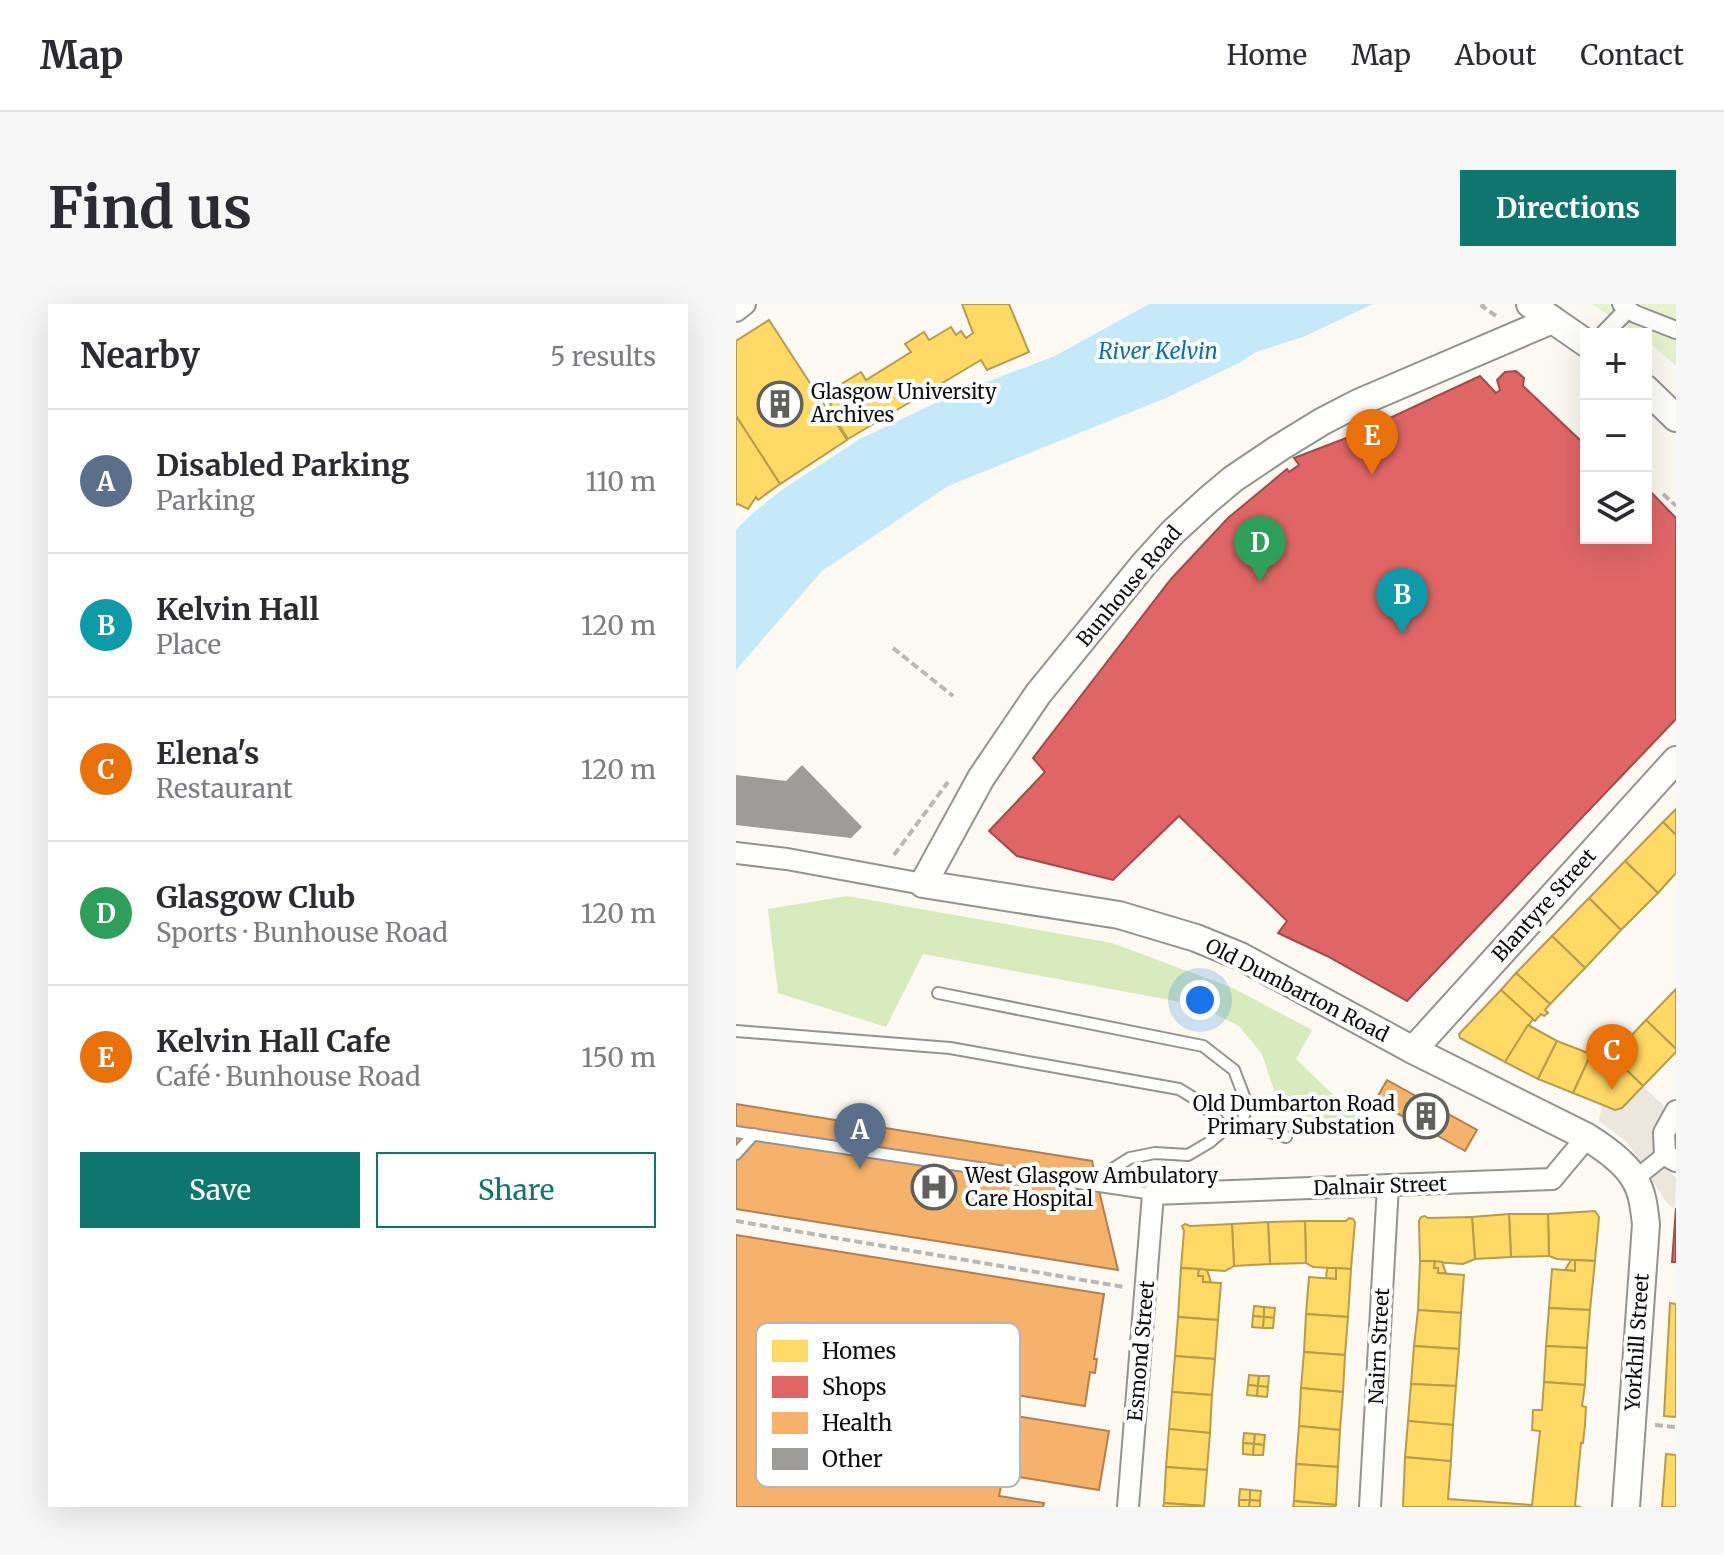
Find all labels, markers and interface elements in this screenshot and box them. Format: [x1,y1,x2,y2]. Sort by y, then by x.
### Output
text: Map [40,32,124,79]
text: Home [1226,37,1307,73]
text: Map [1351,37,1411,73]
text: About [1455,37,1536,73]
text: Contact [1580,37,1684,73]
button: Directions [1460,170,1676,246]
text: Find us [48,173,252,243]
map controls [1580,328,1652,544]
button: + [1580,328,1652,400]
text: Nearby [80,335,200,377]
water label: River Kelvin [1098,337,1218,365]
text: 5 results [550,340,656,373]
place label: Glasgow University Archives [810,379,997,427]
building icon: Glasgow University Archives [756,380,804,428]
button: − [1580,400,1652,472]
pin: E [1346,409,1398,475]
text: Disabled Parking [156,446,409,484]
text: A [97,465,115,498]
text: 110 m [586,465,656,498]
button: layers [1580,472,1652,544]
text: Parking [156,484,255,517]
pin: D [1234,516,1286,582]
street label: Bunhouse Road [1071,520,1186,651]
pin: B [1376,568,1428,634]
text: Kelvin Hall [156,590,319,628]
text: B [97,609,115,642]
text: 120 m [581,609,656,642]
text: Place [156,628,221,661]
text: Elena's [156,734,260,772]
text: C [97,753,115,786]
text: 120 m [581,753,656,786]
text: Restaurant [156,772,293,805]
street label: Blantyre Street [1486,843,1601,966]
text: Glasgow Club [156,878,355,916]
text: D [96,897,116,930]
text: 120 m [581,897,656,930]
text: Sports · Bunhouse Road [156,916,448,949]
street label: Old Dumbarton Road [1201,933,1393,1047]
your location [1180,980,1220,1020]
text: Kelvin Hall Cafe [156,1022,391,1060]
pin: C [1586,1024,1638,1090]
text: E [98,1041,114,1074]
text: 150 m [582,1041,656,1074]
text: Café · Bunhouse Road [156,1060,421,1093]
place label: Old Dumbarton Road Primary Substation [1193,1091,1395,1139]
building icon: Old Dumbarton Road Primary Substation [1402,1092,1450,1140]
pin: A [834,1103,886,1169]
button: Save [80,1152,360,1228]
button: Share [376,1152,656,1228]
hospital icon: West Glasgow Ambulatory Care Hospital [910,1163,958,1211]
place label: West Glasgow Ambulatory Care Hospital [964,1163,1218,1211]
street label: Dalnair Street [1313,1171,1447,1200]
street label: Yorkhill Street [1619,1272,1654,1413]
street label: Esmond Street [1122,1279,1159,1422]
street label: Nairn Street [1363,1287,1394,1405]
legend [756,1323,1020,1487]
text: Homes [822,1337,896,1365]
text: Shops [822,1373,887,1401]
text: Health [822,1409,893,1437]
text: Other [822,1445,883,1473]

